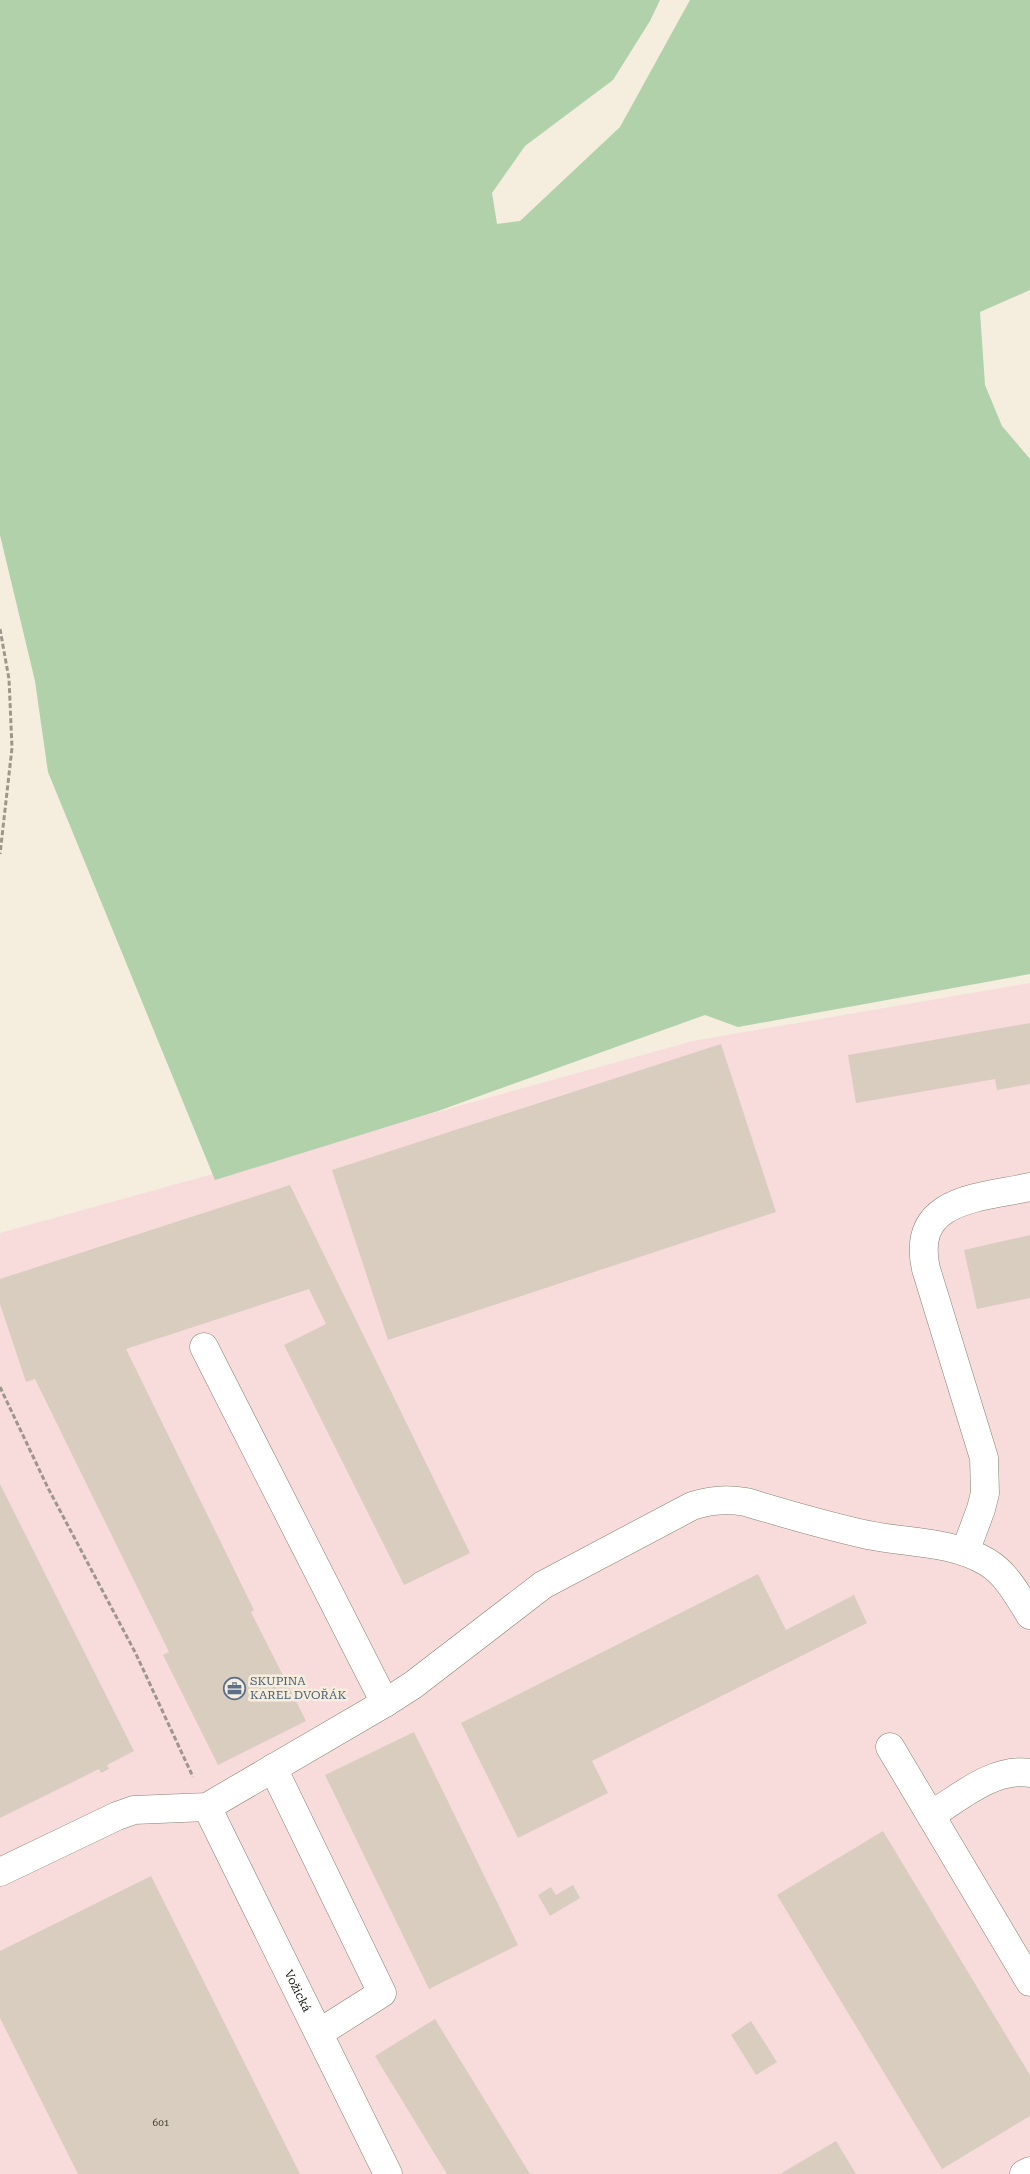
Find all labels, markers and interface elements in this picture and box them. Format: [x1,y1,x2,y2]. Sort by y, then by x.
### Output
place label: SKUPINA KAREL DVOŘÁK [250,1674,346,1702]
office icon: SKUPINA KAREL DVOŘÁK [222,1676,246,1700]
street label: Vožická [281,1968,314,2015]
house number: 601 [153,2117,170,2128]

